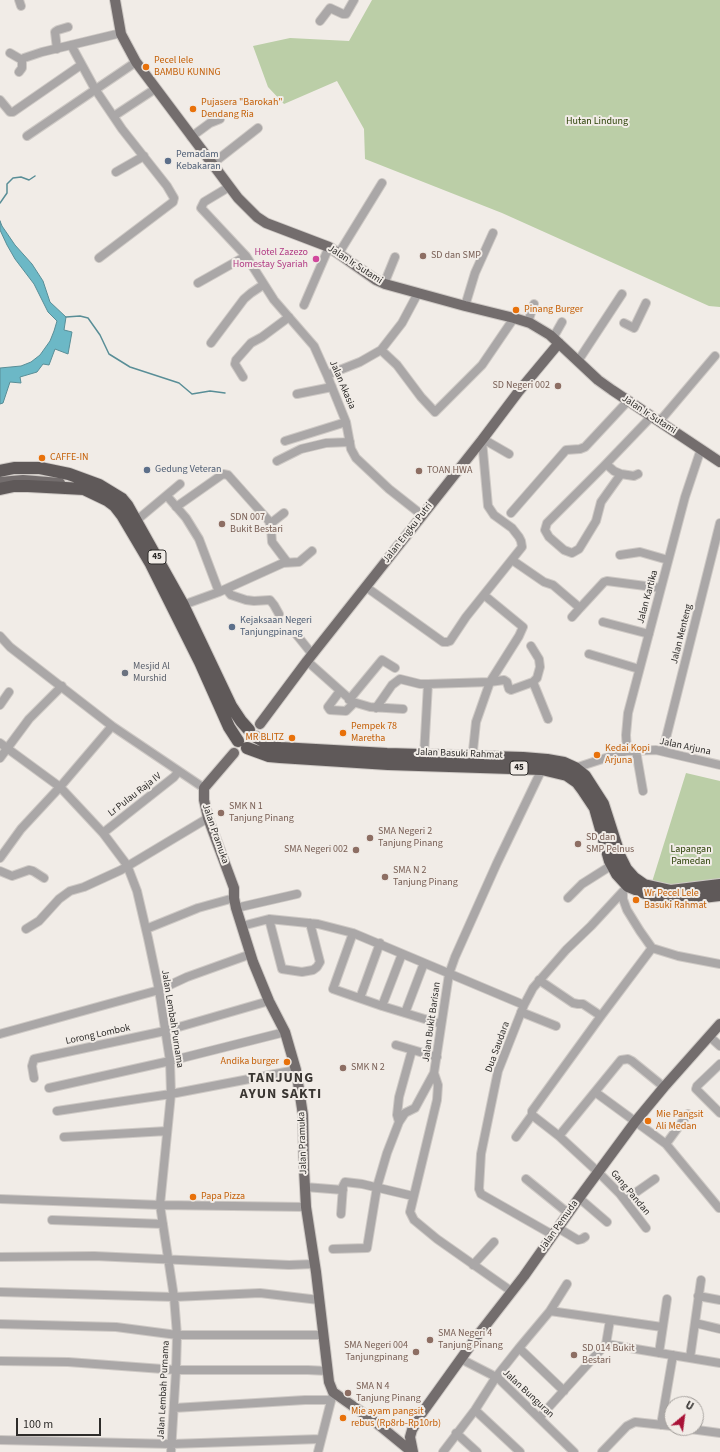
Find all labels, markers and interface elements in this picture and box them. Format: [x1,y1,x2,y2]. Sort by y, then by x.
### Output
place label: Pecel lele BAMBU KUNING [154,55,221,78]
marker: Pecel lele BAMBU KUNING [141,62,151,72]
place label: Pujasera "Barokah" Dendang Ria [201,97,283,120]
marker: Pujasera "Barokah" Dendang Ria [188,104,198,114]
park label: Hutan Lindung [566,116,628,128]
place label: Pemadam Kebakaran [176,149,221,172]
marker: Pemadam Kebakaran [163,156,173,166]
street label: Jalan Ir Sutami [325,243,385,287]
place label: Hotel Zazezo Homestay Syariah [233,247,308,270]
place label: SD dan SMP [431,250,481,262]
marker: SD dan SMP [418,251,428,261]
marker: Hotel Zazezo Homestay Syariah [311,254,321,264]
place label: Pinang Burger [524,304,583,316]
marker: Pinang Burger [511,305,521,315]
street label: Jalan Akasia [326,359,358,411]
place label: SD Negeri 002 [492,380,550,392]
marker: SD Negeri 002 [553,381,563,391]
street label: Jalan Ir Sutami [619,393,679,437]
place label: CAFFE-IN [50,452,88,464]
marker: CAFFE-IN [37,453,47,463]
place label: Gedung Veteran [155,464,221,476]
marker: Gedung Veteran [142,465,152,475]
place label: TOAN HWA [427,465,472,477]
marker: TOAN HWA [414,466,424,476]
street label: Jalan Engku Putri [381,500,435,566]
place label: SDN 007 Bukit Bestari [230,512,283,536]
marker: SDN 007 Bukit Bestari [217,519,227,529]
road number: 45 [148,550,166,564]
street label: Jalan Kartika [635,569,661,625]
street label: Jalan Menteng [669,603,695,665]
place label: Kejaksaan Negeri Tanjungpinang [240,615,312,638]
marker: Kejaksaan Negeri Tanjungpinang [227,622,237,632]
place label: Mesjid Al Murshid [133,661,170,684]
marker: Mesjid Al Murshid [120,668,130,678]
place label: Pempek 78 Maretha [351,721,397,744]
marker: Pempek 78 Maretha [338,728,348,738]
place label: MR BLITZ [245,732,284,744]
marker: MR BLITZ [287,733,297,743]
street label: Jalan Arjuna [658,736,712,758]
place label: Kedai Kopi Arjuna [605,743,650,766]
street label: Jalan Basuki Rahmat [415,746,503,762]
marker: Kedai Kopi Arjuna [592,750,602,760]
road number: 45 [510,761,528,775]
street label: Lr Pulau Raja IV [106,770,164,820]
place label: SMK N 1 Tanjung Pinang [229,801,294,824]
street label: Jalan Pramuka [199,803,231,865]
marker: SMK N 1 Tanjung Pinang [216,808,226,818]
place label: SMA Negeri 2 Tanjung Pinang [378,826,443,850]
place label: SD dan SMP Pelnus [586,832,634,856]
marker: SMA Negeri 2 Tanjung Pinang [365,833,375,843]
marker: SD dan SMP Pelnus [573,839,583,849]
place label: SMA Negeri 002 [284,844,348,856]
park label: Lapangan Pamedan [670,844,712,868]
marker: SMA Negeri 002 [351,845,361,855]
place label: SMA N 2 Tanjung Pinang [393,865,458,888]
marker: SMA N 2 Tanjung Pinang [380,872,390,882]
place label: Wr Pecel Lele Basuki Rahmat [644,888,707,912]
marker: Wr Pecel Lele Basuki Rahmat [631,895,641,905]
street label: Jalan Lembah Purnama [158,969,186,1069]
street label: Jalan Bukit Barisan [420,981,444,1063]
street label: Dua Saudara [483,1020,513,1074]
street label: Lorong Lombok [65,1022,131,1048]
place label: Andika burger [221,1056,279,1068]
marker: Andika burger [282,1057,292,1067]
place label: SMK N 2 [351,1062,385,1074]
marker: SMK N 2 [338,1063,348,1073]
district label: TANJUNG AYUN SAKTI [240,1071,322,1104]
place label: Mie Pangsit Ali Medan [656,1109,704,1132]
street label: Jalan Pramuka [296,1112,310,1174]
marker: Mie Pangsit Ali Medan [643,1116,653,1126]
street label: Gang Pandan [608,1168,652,1218]
place label: Papa Pizza [201,1191,245,1203]
marker: Papa Pizza [188,1192,198,1202]
street label: Jalan Pemuda [537,1198,581,1254]
place label: SMA Negeri 4 Tanjung Pinang [438,1328,503,1352]
marker: SMA Negeri 4 Tanjung Pinang [425,1335,435,1345]
street label: Jalan Lembah Purnama [155,1340,173,1440]
place label: SMA Negeri 004 Tanjungpinang [344,1340,408,1364]
place label: SD 014 Bukit Bestari [582,1343,635,1366]
marker: SMA Negeri 004 Tanjungpinang [411,1347,421,1357]
marker: SD 014 Bukit Bestari [569,1350,579,1360]
street label: Jalan Bunguran [500,1367,556,1421]
place label: SMA N 4 Tanjung Pinang [356,1381,421,1404]
marker: SMA N 4 Tanjung Pinang [343,1388,353,1398]
north arrow [664,1396,704,1436]
text: U [683,1398,696,1414]
place label: Mie ayam pangsit rebus (Rp8rb-Rp10rb) [351,1406,441,1430]
scale bar [18,1410,103,1436]
marker: Mie ayam pangsit rebus (Rp8rb-Rp10rb) [338,1413,348,1423]
text: 100 m [23,1416,53,1433]

